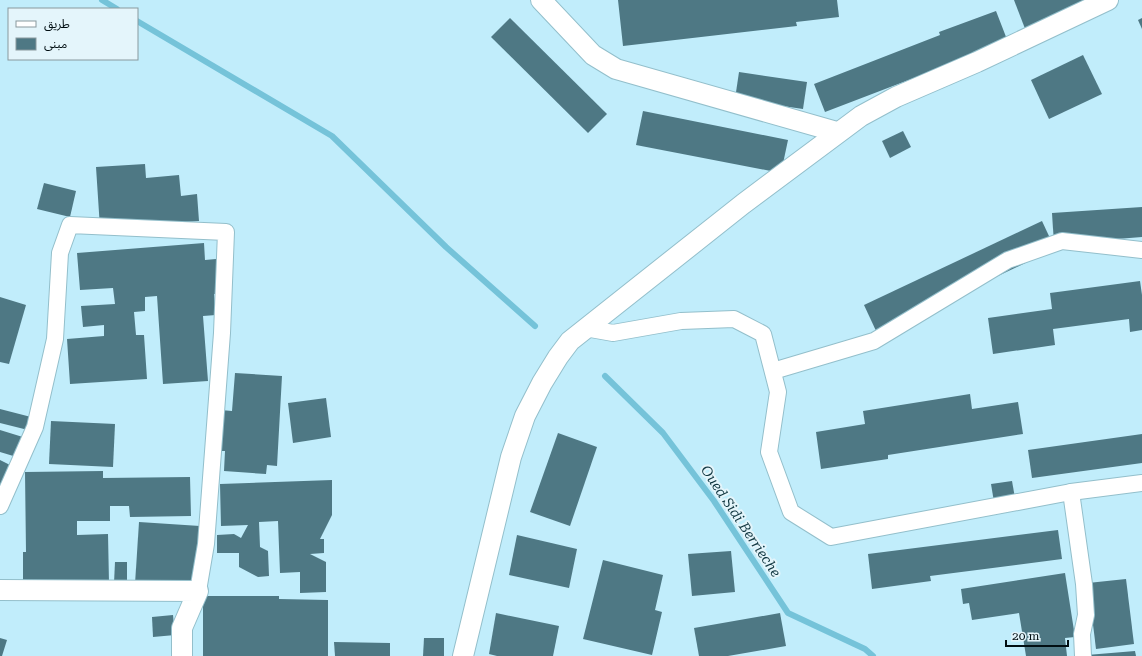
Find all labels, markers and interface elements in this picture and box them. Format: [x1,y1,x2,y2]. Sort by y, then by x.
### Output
legend [8,8,138,60]
text: طريق [44,17,70,32]
text: مبنى [44,37,67,51]
water label: Oued Sidi Berrieche [698,462,784,580]
scale bar [1006,622,1068,648]
text: 20 m [1012,629,1039,643]

